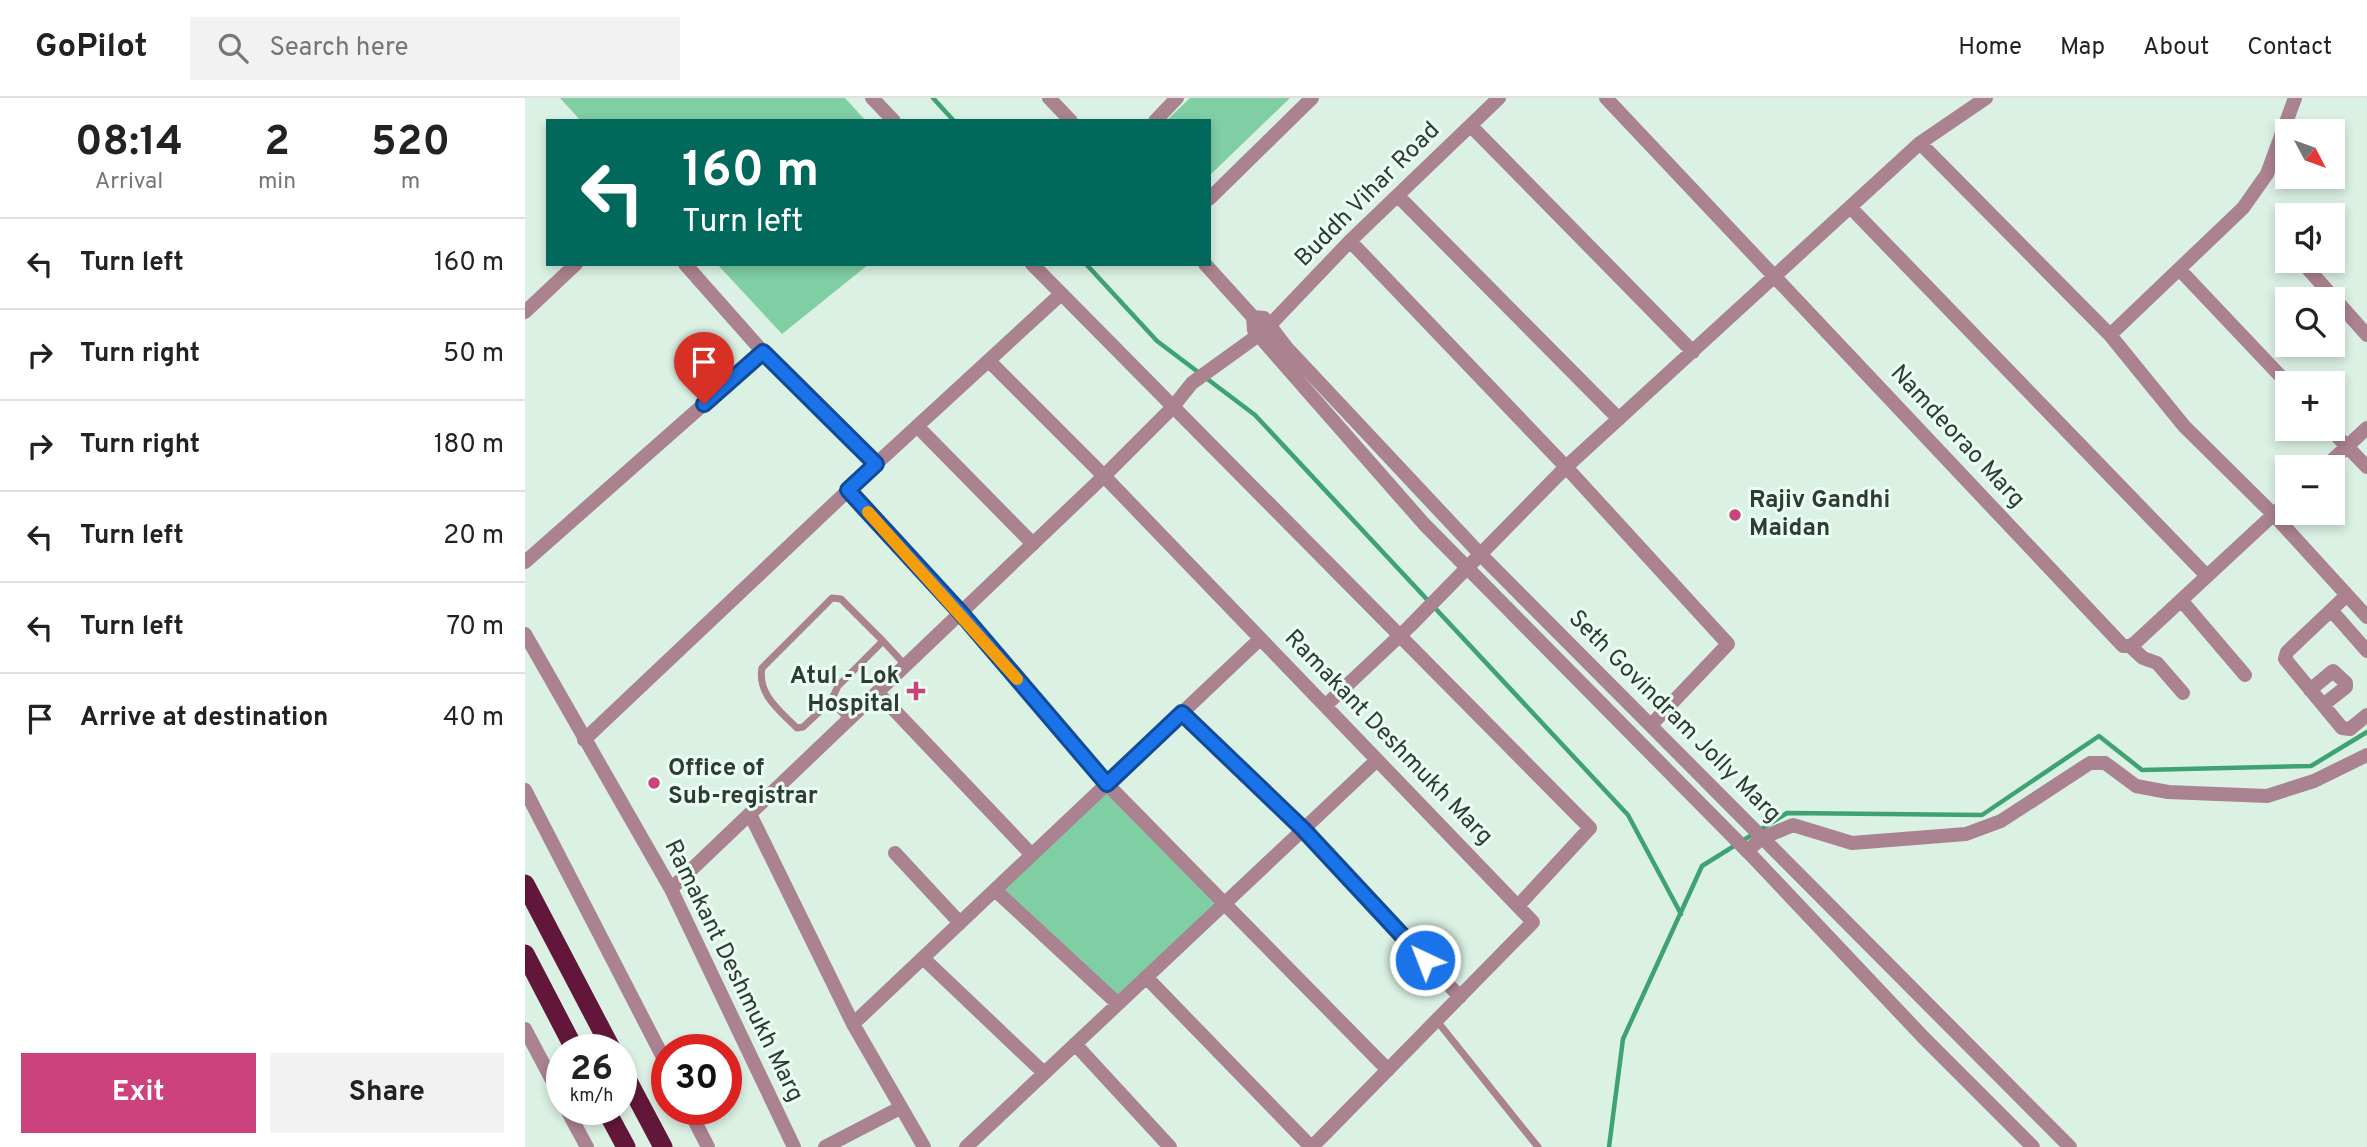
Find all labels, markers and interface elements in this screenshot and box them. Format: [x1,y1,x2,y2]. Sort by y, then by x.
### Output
search box [190,17,680,80]
text: GoPilot [35,27,148,69]
icon: search [214,29,252,67]
text: Search here [270,32,408,65]
text: Home [1958,33,2022,63]
text: Map [2060,33,2105,63]
text: About [2143,33,2209,63]
text: Contact [2247,33,2332,63]
street label: Buddh Vihar Road [1289,116,1447,274]
text: 08:14 [75,117,183,170]
text: 2 [264,117,290,170]
text: 520 [371,117,450,170]
north arrow [2275,119,2345,189]
map controls [2275,119,2345,525]
text: 160 m [682,142,819,204]
icon: left [567,147,658,238]
text: Arrival [95,168,163,197]
text: min [258,168,296,197]
text: m [401,168,420,197]
text: Turn left [682,203,803,243]
button: sound [2275,203,2345,273]
icon: left [21,245,59,283]
text: Turn left [80,247,184,280]
text: 160 m [434,247,504,280]
button: search [2275,287,2345,357]
pin [674,332,734,404]
icon: right [21,336,59,374]
text: Turn right [80,338,200,371]
text: 50 m [443,338,504,371]
icon: arrive [685,343,723,381]
street label: Namdeorao Marg [1883,359,2031,515]
button: + [2275,371,2345,441]
icon: right [21,427,59,465]
text: Turn right [80,429,200,462]
text: 180 m [434,429,504,462]
button: − [2275,455,2345,525]
place label: Rajiv Gandhi Maidan [1749,486,1890,544]
marker: Rajiv Gandhi Maidan [1727,507,1743,523]
icon: left [21,518,59,556]
text: Turn left [80,520,184,553]
text: 20 m [443,520,504,553]
street label: Seth Govindram Jolly Marg [1561,604,1787,830]
icon: left [21,609,59,647]
text: Turn left [80,611,184,644]
text: 70 m [446,611,504,644]
street label: Ramakant Deshmukh Marg [1277,624,1499,852]
place label: Atul - Lok Hospital [790,662,900,720]
marker: Atul - Lok Hospital [906,681,926,701]
icon: arrive [21,700,59,738]
text: Arrive at destination [80,702,328,735]
text: 40 m [443,702,504,735]
place label: Office of Sub-registrar [668,754,818,812]
marker: Office of Sub-registrar [646,775,662,791]
street label: Ramakant Deshmukh Marg [656,835,810,1107]
position arrow [1388,923,1462,997]
speed limit sign: 30 [651,1034,742,1125]
text: 26 [570,1048,613,1092]
button: Exit [21,1053,256,1133]
button: Share [270,1053,504,1133]
text: km/h [570,1085,613,1108]

